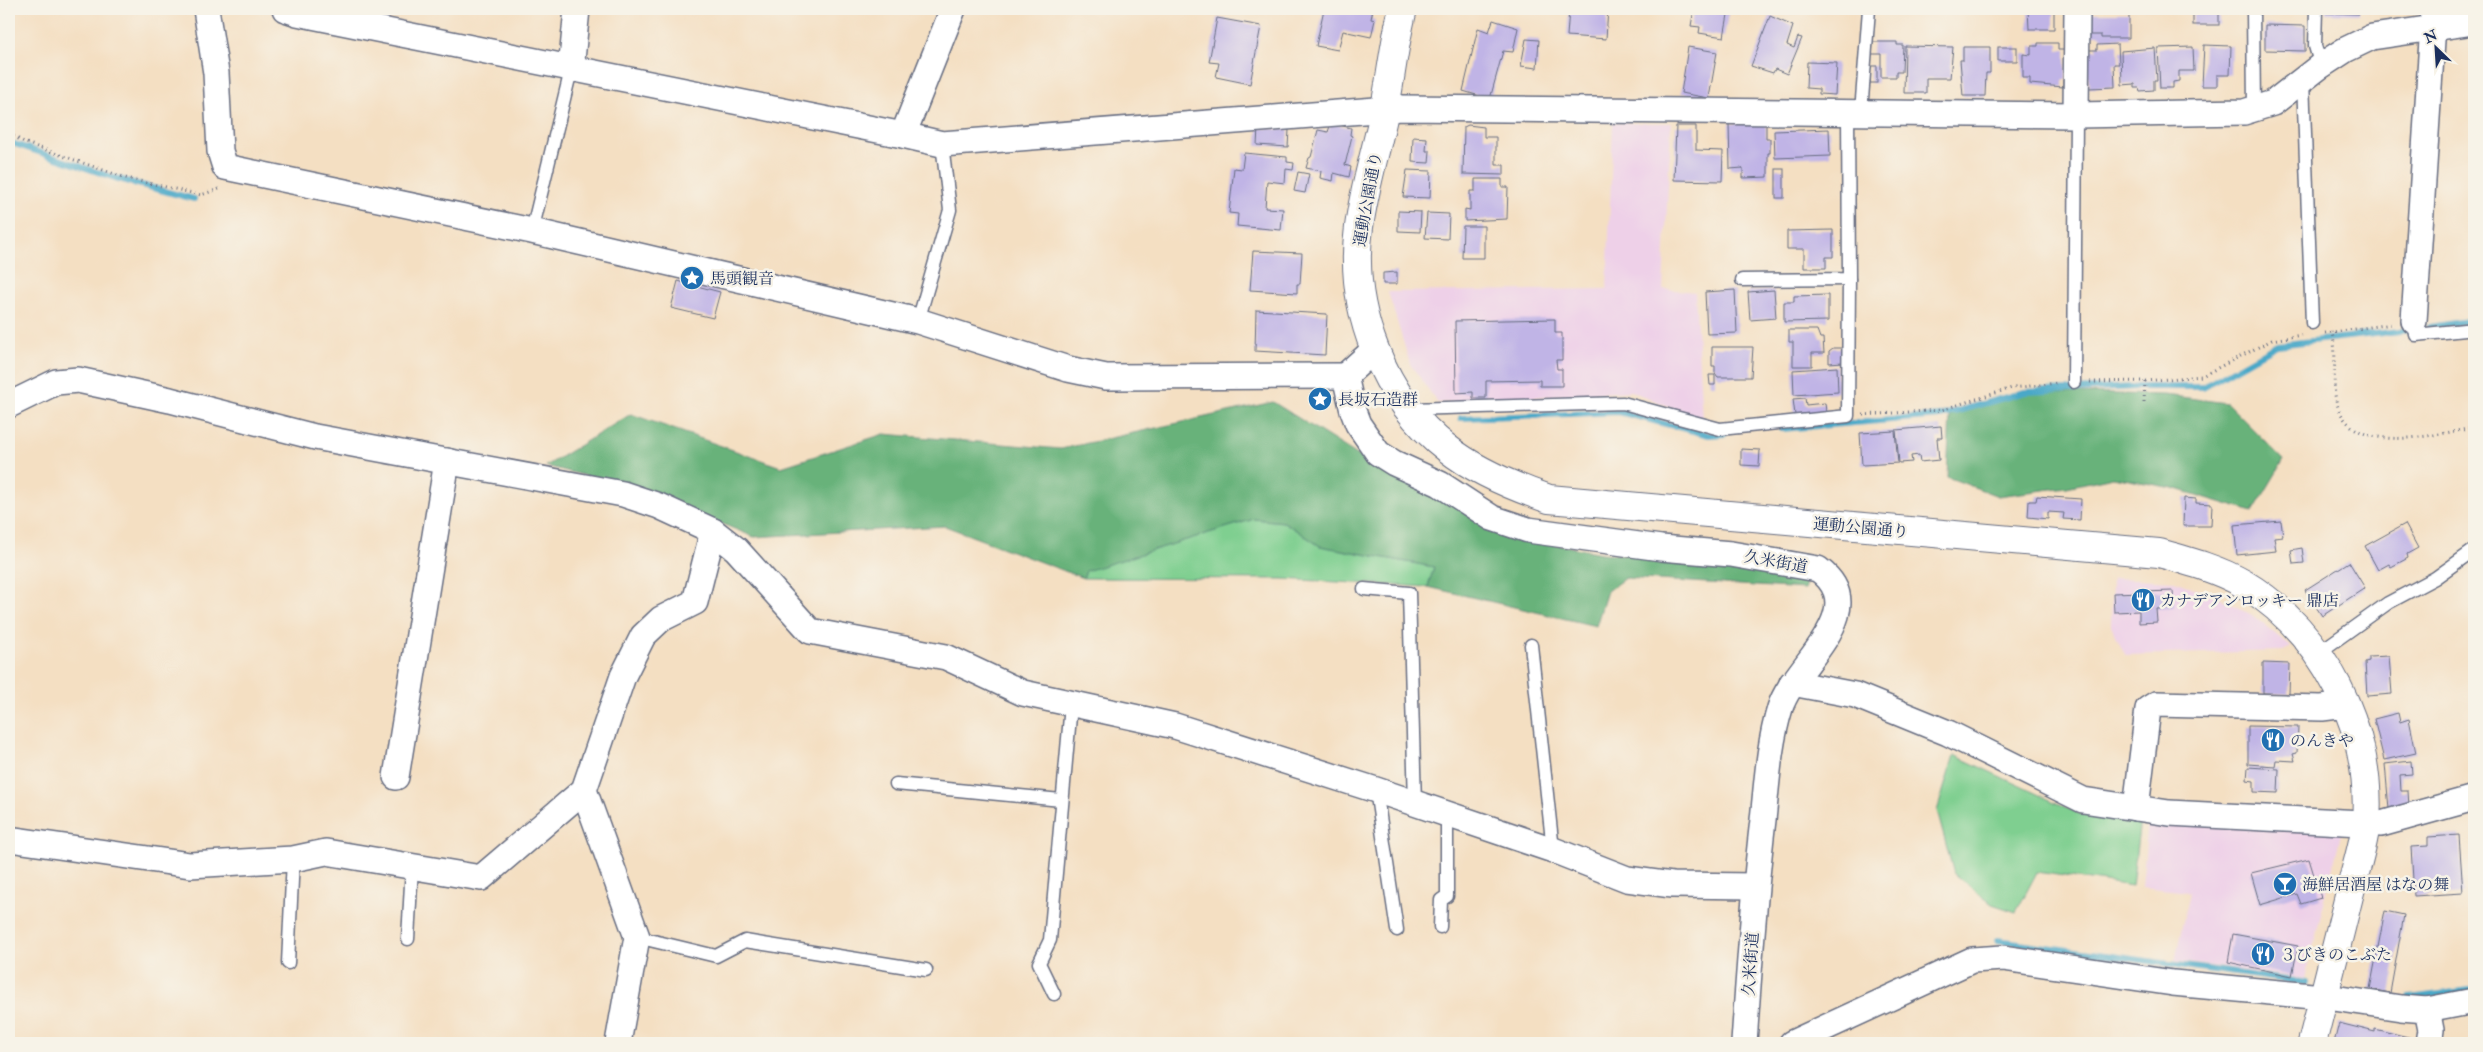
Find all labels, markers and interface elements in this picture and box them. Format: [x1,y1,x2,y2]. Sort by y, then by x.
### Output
north arrow [2410,22,2460,72]
text: N [2421,26,2440,47]
street label: 運動公園通り [1350,150,1386,248]
place icon: 馬頭観音 [679,265,705,291]
place label: 馬頭観音 [710,269,774,289]
place icon: 長坂石造群 [1307,386,1333,412]
place label: 長坂石造群 [1338,390,1418,410]
street label: 運動公園通り [1812,514,1910,542]
street label: 久米街道 [1743,547,1809,577]
restaurant icon: カナデアンロッキー 鼎店 [2130,587,2156,613]
place label: カナデアンロッキー 鼎店 [2160,591,2338,611]
restaurant icon: のんきや [2260,727,2286,753]
place label: のんきや [2290,731,2354,751]
bar icon: 海鮮居酒屋 はなの舞 [2272,871,2298,897]
place label: 海鮮居酒屋 はなの舞 [2302,875,2449,895]
street label: 久米街道 [1739,931,1763,997]
restaurant icon: ３びきのこぶた [2250,941,2276,967]
place label: ３びきのこぶた [2280,945,2392,965]

